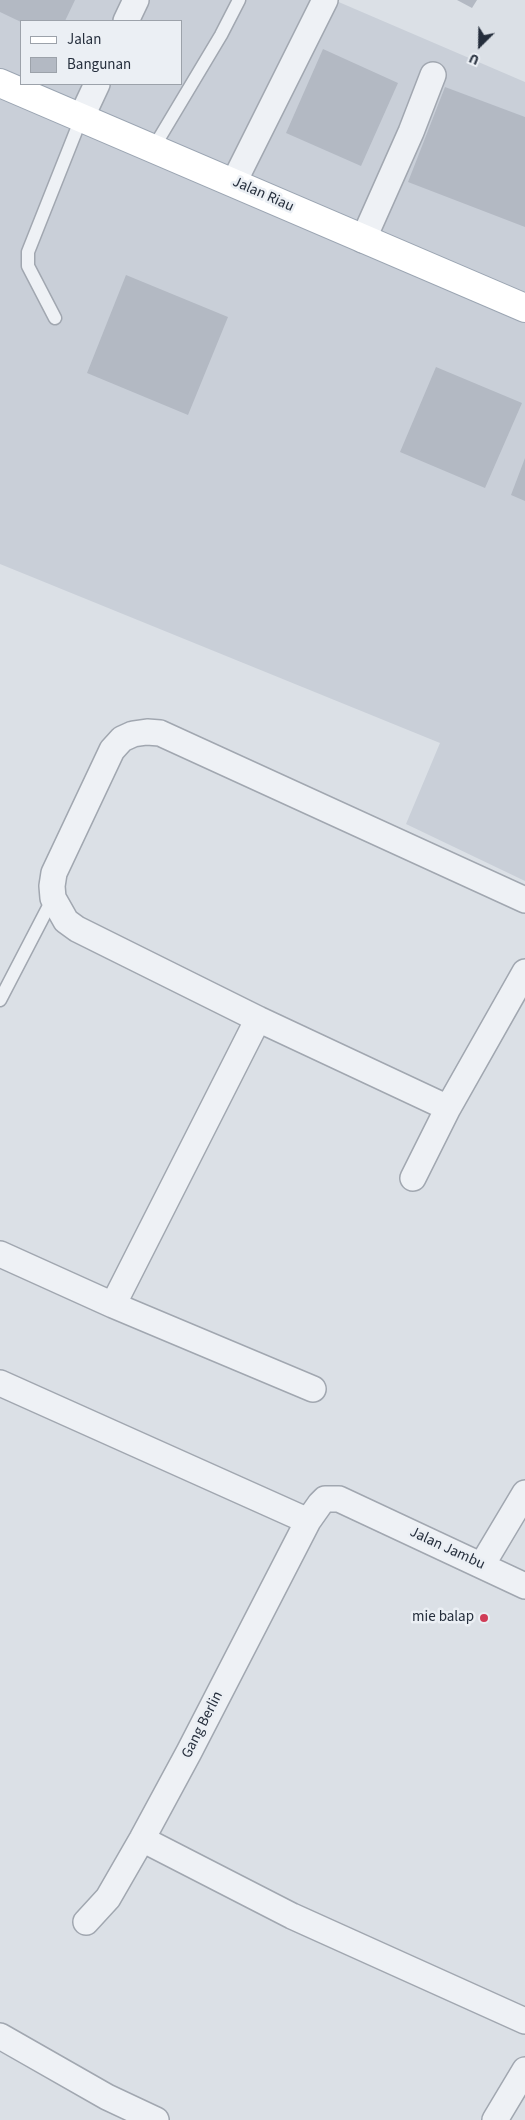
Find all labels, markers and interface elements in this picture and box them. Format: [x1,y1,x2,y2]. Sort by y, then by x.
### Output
legend [20,20,182,85]
north arrow [455,20,505,70]
text: Jalan [67,29,101,50]
text: U [466,48,482,70]
text: Bangunan [67,54,131,75]
street label: Jalan Riau [230,174,296,216]
street label: Jalan Jambu [407,1524,487,1574]
place label: mie balap [412,1609,474,1627]
marker: mie balap [478,1612,490,1624]
street label: Gang Berlin [178,1688,228,1762]

